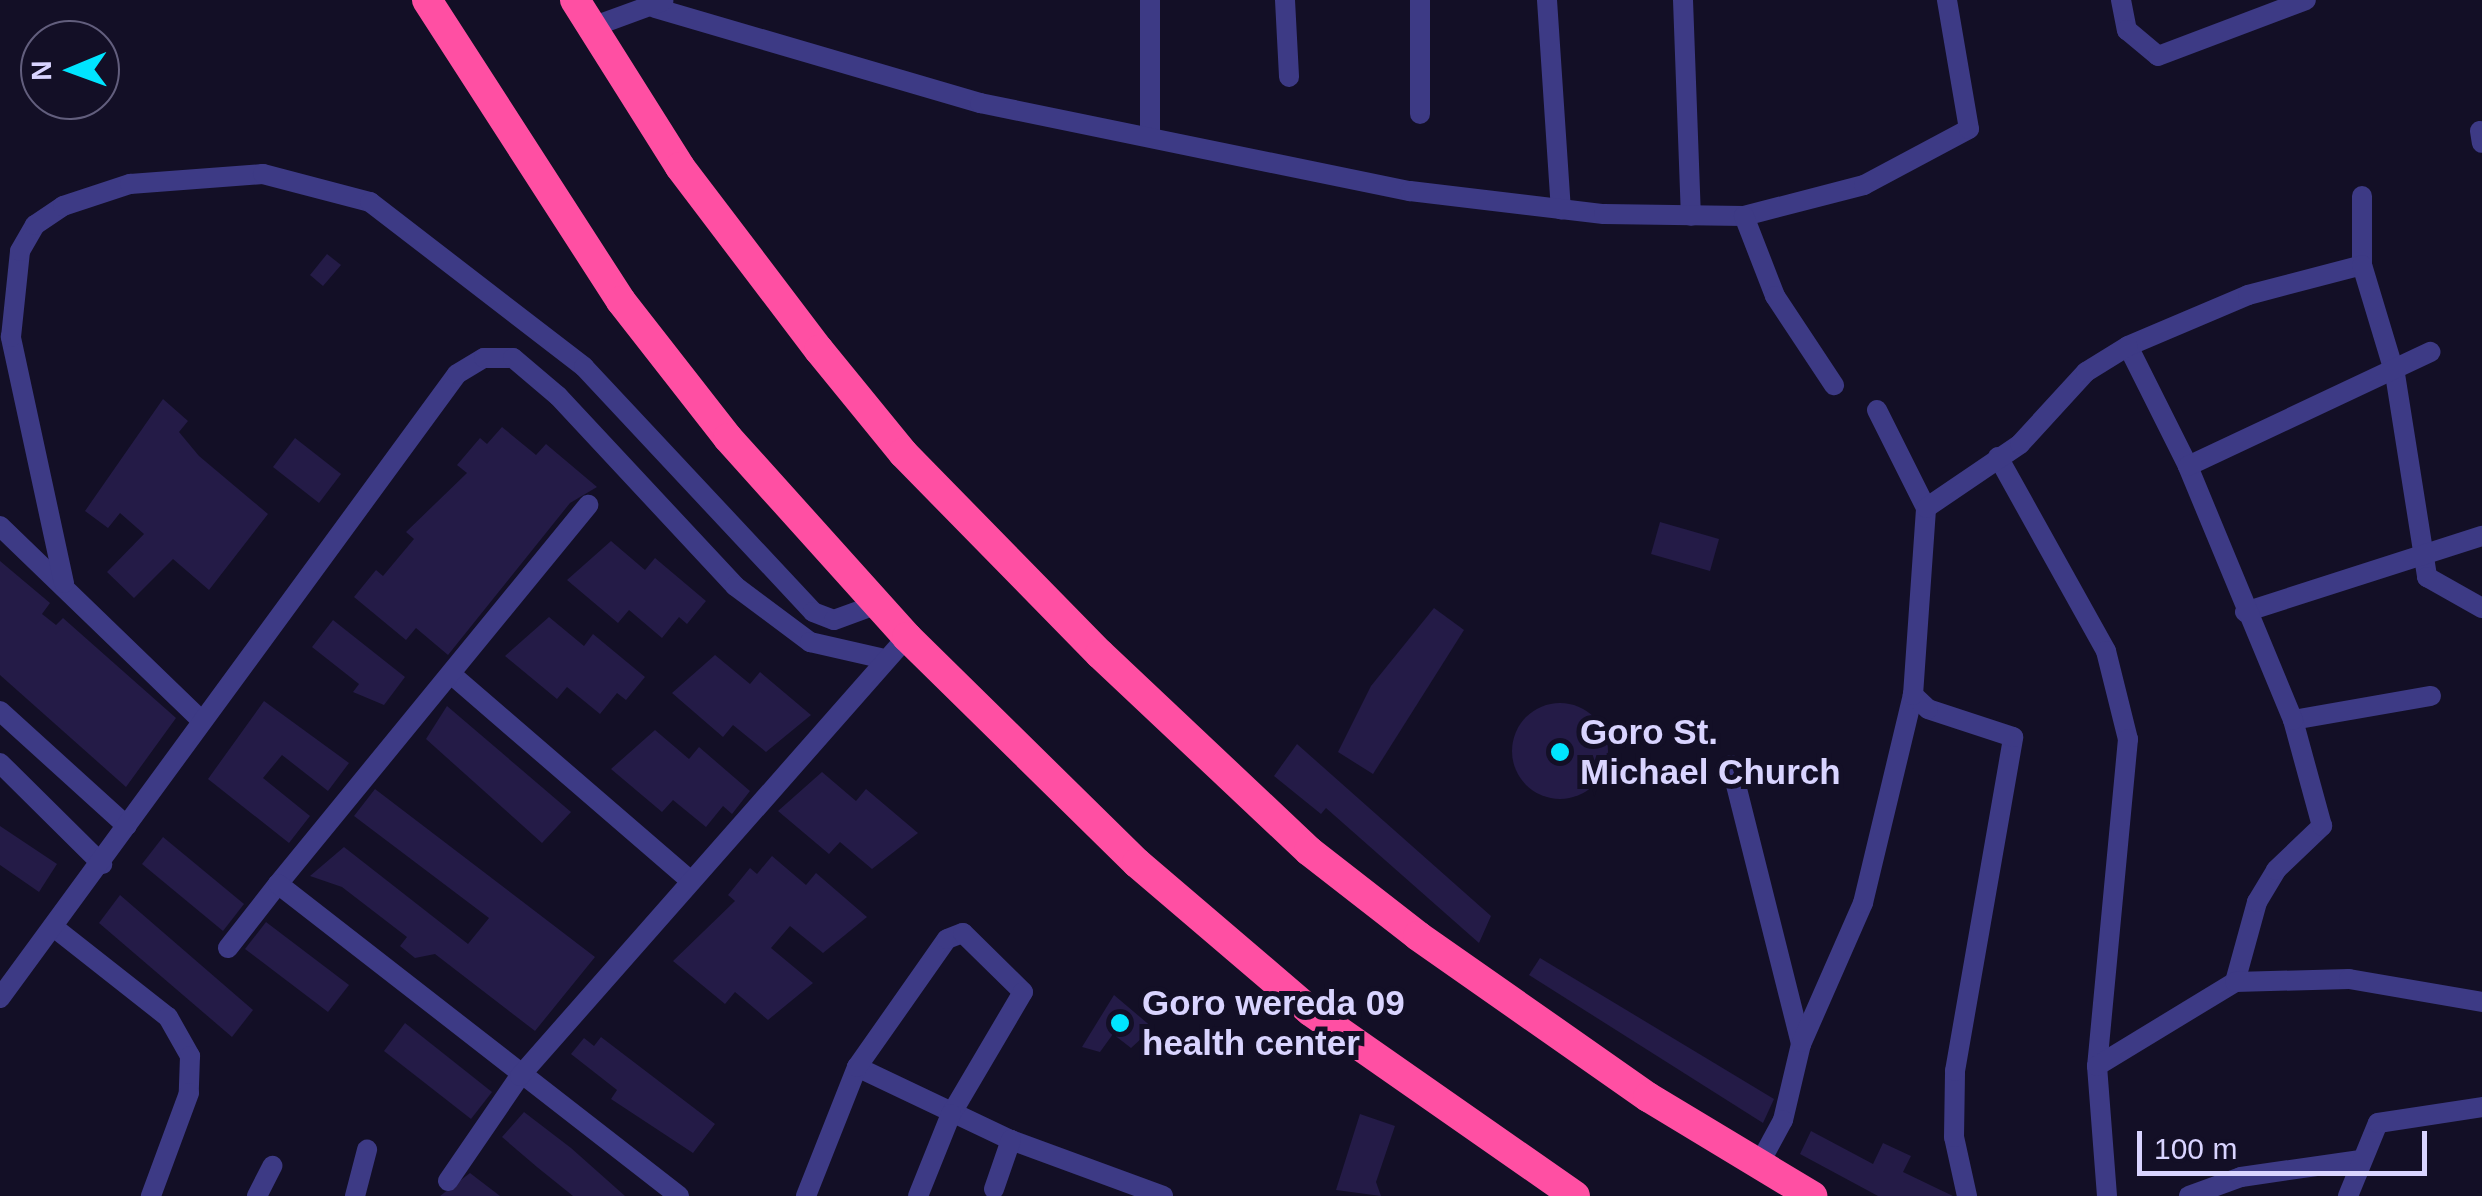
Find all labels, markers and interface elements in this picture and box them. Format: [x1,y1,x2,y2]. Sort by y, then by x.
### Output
north arrow [20,20,120,120]
text: N [26,60,57,81]
place label: Goro St. Michael Church [1580,711,1841,793]
marker: Goro St. Michael Church [1549,741,1571,763]
place label: Goro wereda 09 health center [1142,982,1405,1064]
marker: Goro wereda 09 health center [1107,1010,1133,1036]
scale bar [2142,1111,2432,1173]
text: 100 m [2154,1132,2237,1165]

